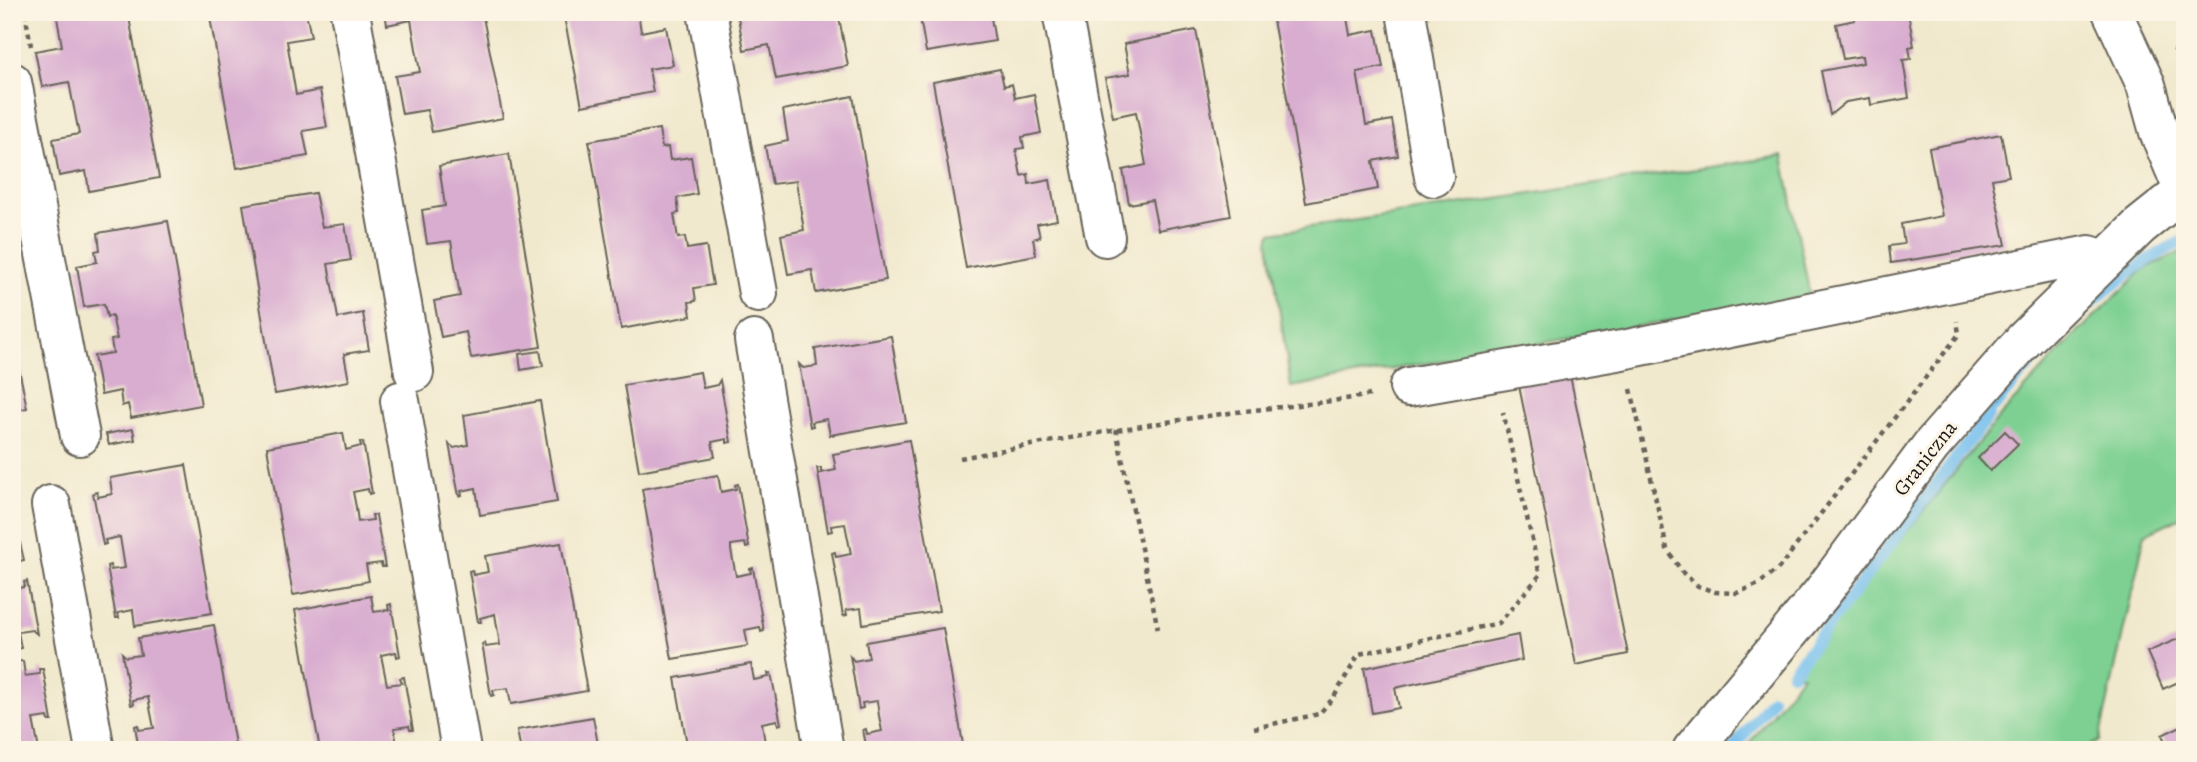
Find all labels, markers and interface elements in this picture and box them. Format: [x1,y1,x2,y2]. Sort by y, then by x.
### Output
street label: Graniczna [1887,414,1963,501]

